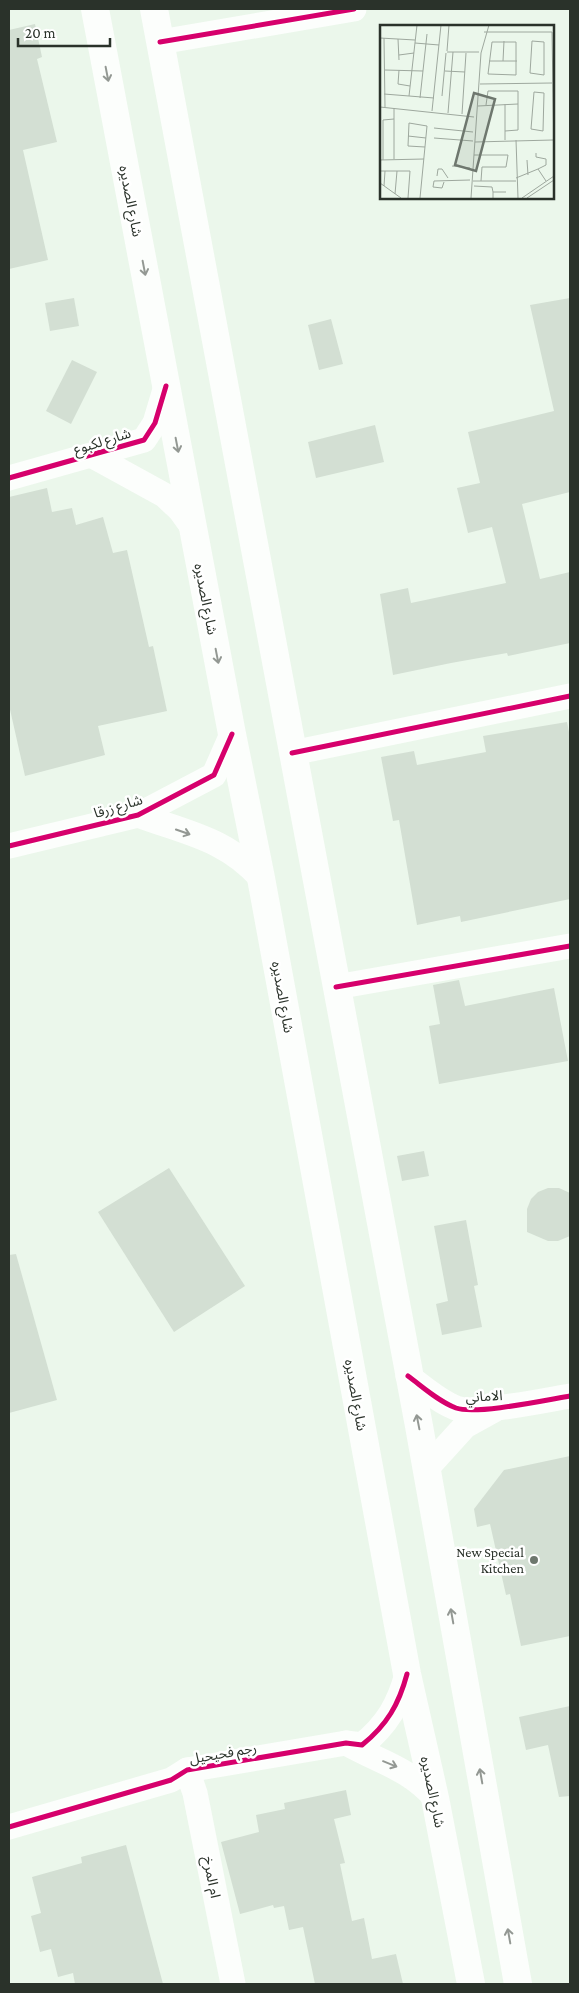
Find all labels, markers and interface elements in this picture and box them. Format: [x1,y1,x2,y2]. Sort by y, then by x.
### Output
scale bar [18,15,110,47]
text: 20 m [25,25,56,41]
inset map [380,25,554,199]
one-way arrow [103,65,112,81]
street label: شارع الصديره [113,164,146,239]
one-way arrow [139,259,149,275]
street label: شارع لكبوع [71,425,134,460]
one-way arrow [173,436,183,452]
street label: شارع الصديره [188,562,221,637]
one-way arrow [213,648,223,664]
street label: شارع زرقا [92,791,145,824]
one-way arrow [175,828,191,837]
street label: شارع الصديره [266,960,297,1035]
street label: شارع الصديره [339,1358,370,1433]
street label: الاماني [465,1387,503,1408]
one-way arrow [413,1414,422,1430]
place label: New Special Kitchen [456,1544,524,1576]
marker: New Special Kitchen [528,1554,540,1566]
one-way arrow [447,1609,457,1625]
street label: رجم فحيحيل [188,1739,258,1770]
street label: شارع الصديره [415,1755,448,1830]
one-way arrow [381,1760,397,1769]
one-way arrow [475,1769,485,1785]
street label: ام المرخ [197,1855,224,1900]
one-way arrow [504,1929,514,1945]

